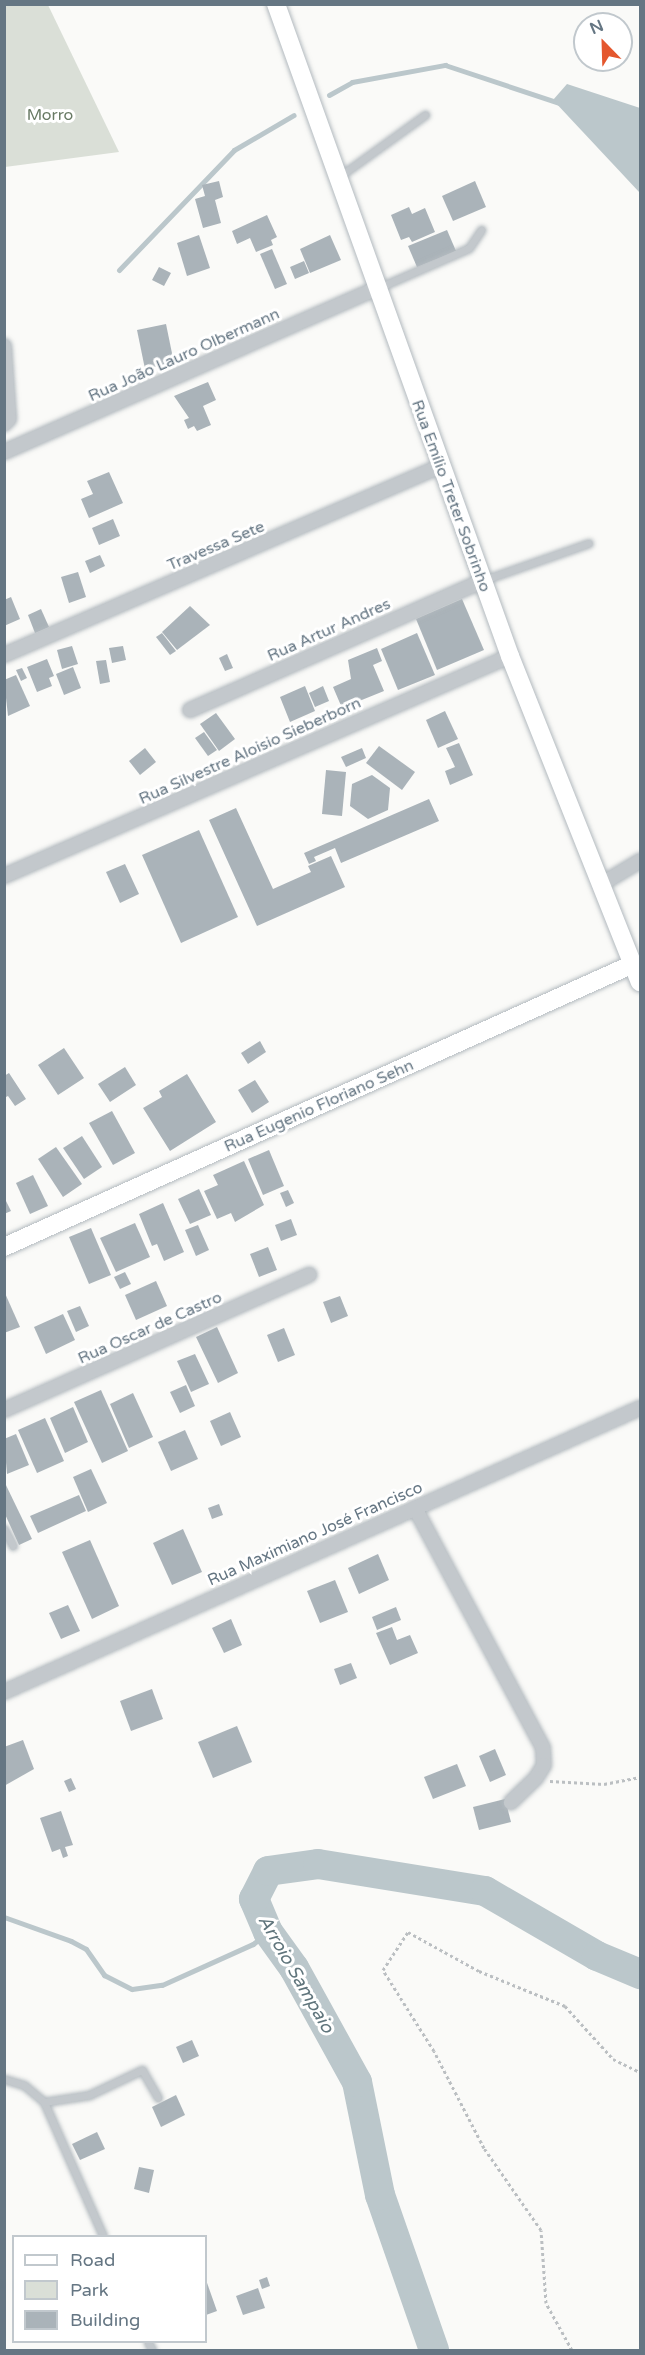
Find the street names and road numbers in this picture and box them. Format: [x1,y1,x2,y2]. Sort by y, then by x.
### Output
street label: Rua João Lauro Olbermann [85,304,283,406]
street label: Rua Emílio Treter Sobrinho [407,397,495,595]
street label: Travessa Sete [165,517,267,575]
street label: Rua Artur Andres [264,594,394,666]
street label: Rua Silvestre Aloisio Sieberborn [136,693,364,809]
street label: Rua Eugenio Floriano Sehn [221,1055,417,1157]
street label: Rua Oscar de Castro [75,1288,225,1368]
street label: Rua Maximiano José Francisco [205,1478,425,1590]

